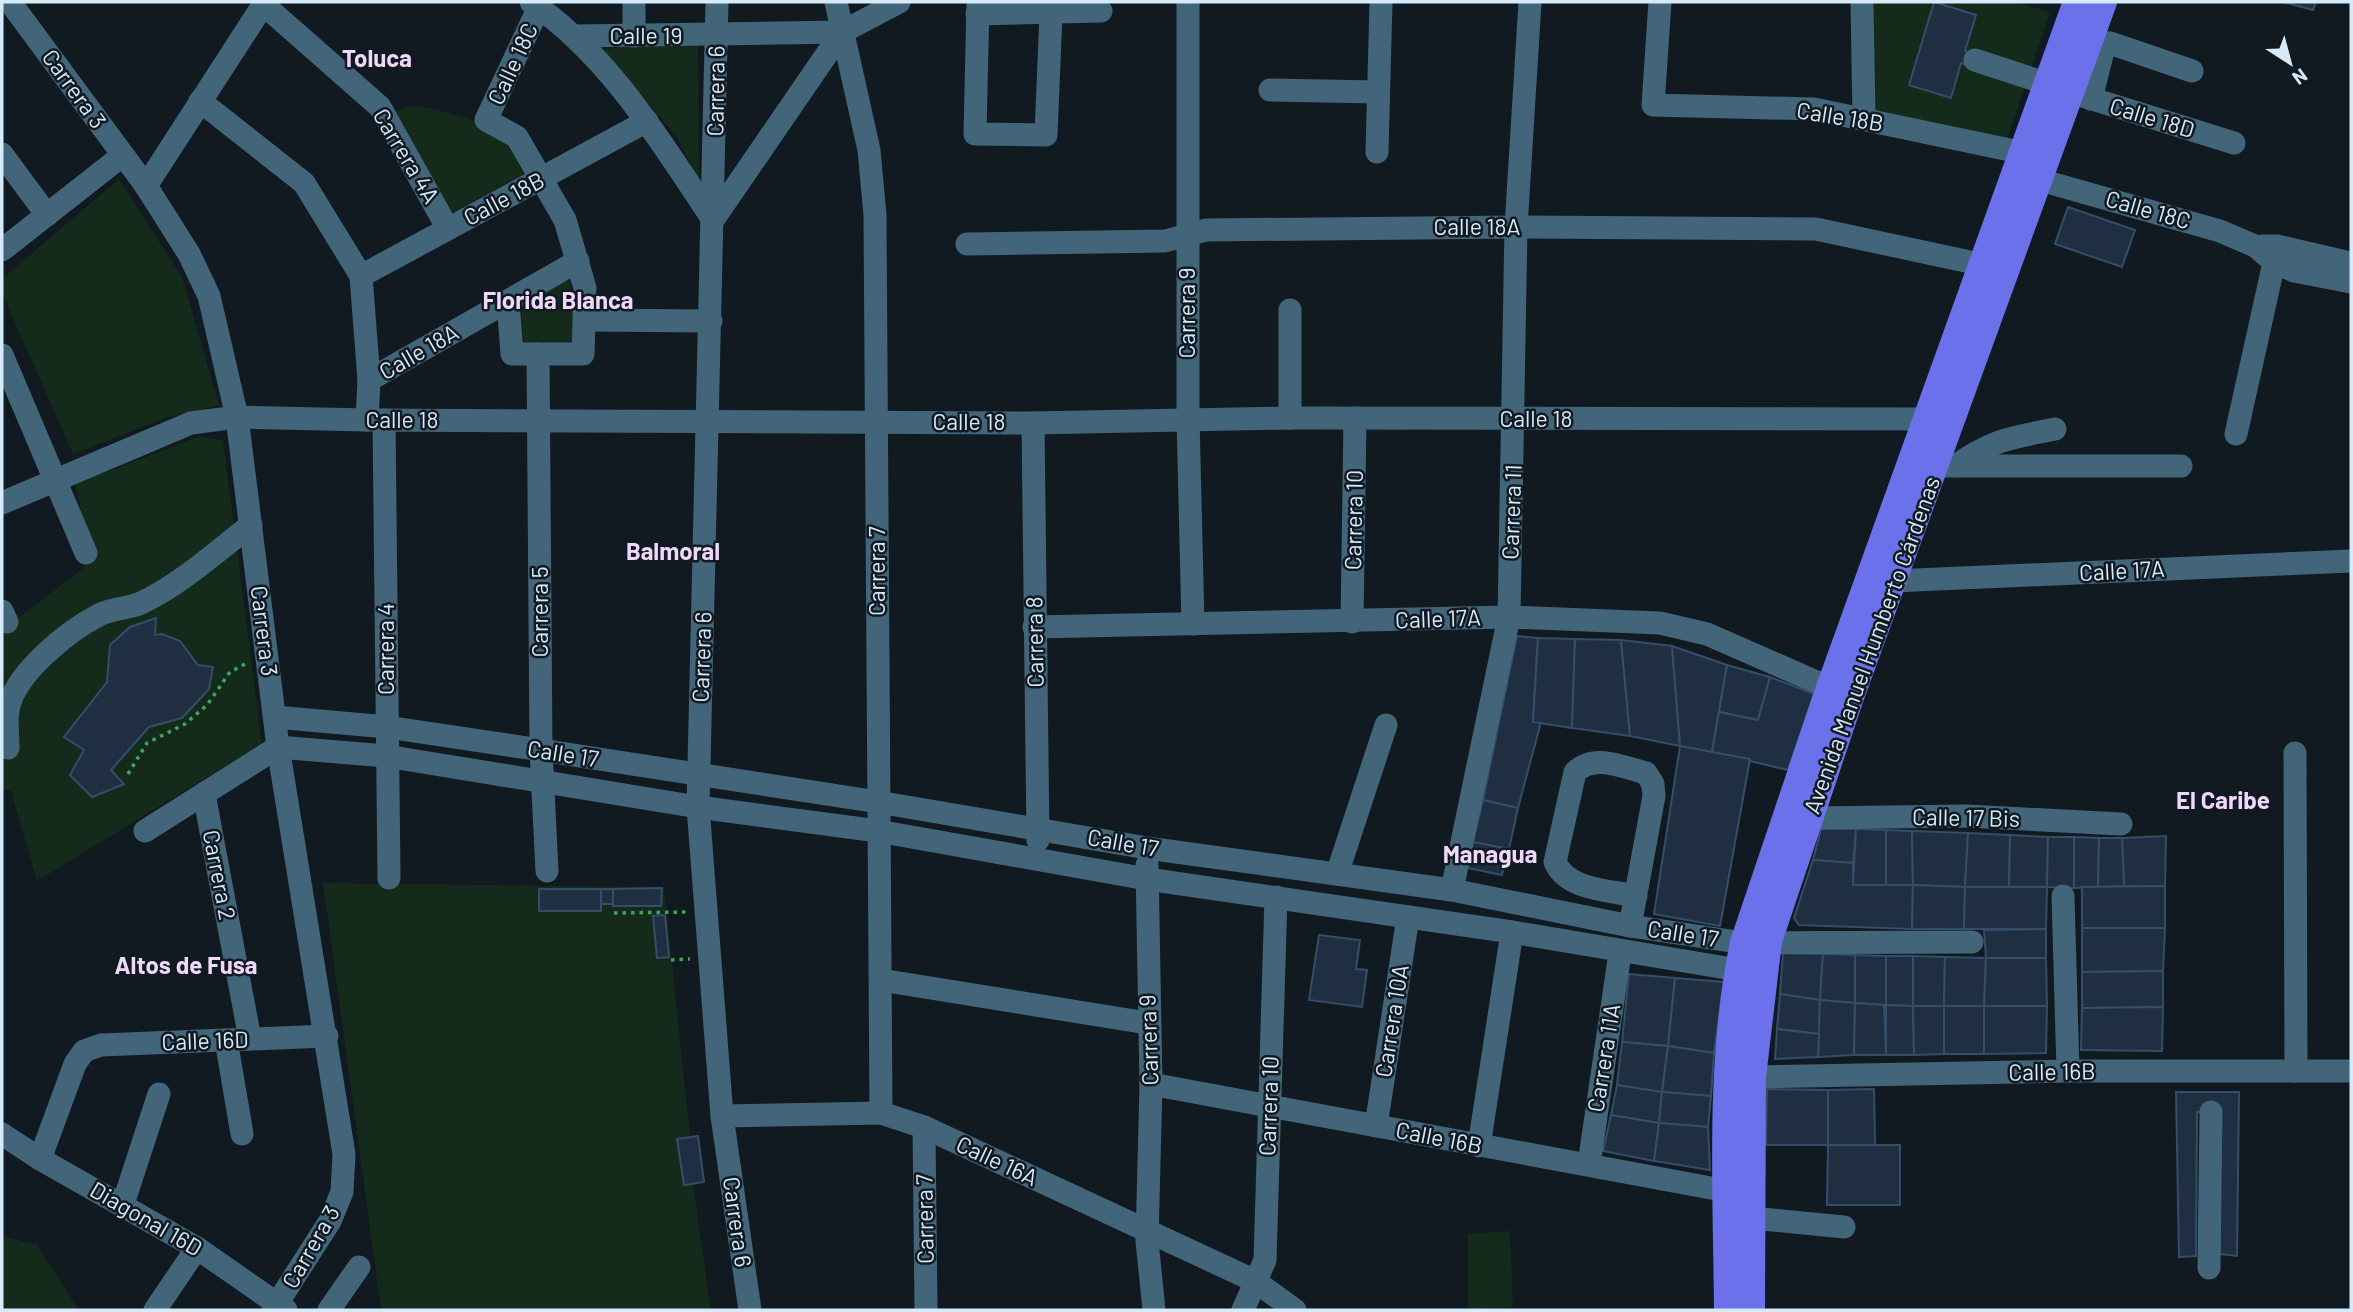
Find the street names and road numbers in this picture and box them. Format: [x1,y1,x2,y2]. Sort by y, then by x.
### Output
street label: Calle 18C [481,18,543,109]
street label: Calle 19 [609,21,683,49]
street label: Carrera 3 [37,43,113,133]
street label: Carrera 6 [700,45,730,137]
street label: Calle 18D [2106,91,2198,143]
street label: Calle 18B [1795,95,1886,137]
street label: Carrera 4A [368,103,446,208]
street label: Calle 18B [458,165,549,231]
street label: Calle 18C [2103,184,2194,234]
street label: Calle 18A [1434,212,1521,240]
street label: Carrera 9 [1172,267,1200,359]
street label: Calle 18A [374,317,463,385]
street label: Calle 18 [1499,404,1573,432]
street label: Calle 18 [365,405,439,433]
street label: Calle 18 [932,407,1006,435]
street label: Carrera 11 [1495,464,1527,560]
street label: Carrera 10 [1338,470,1368,570]
street label: Avenida Manuel Humberto Cárdenas [1797,472,1945,817]
street label: Carrera 7 [862,526,890,616]
street label: Calle 17A [2078,554,2166,586]
street label: Carrera 5 [525,567,553,657]
street label: Carrera 3 [246,584,284,678]
street label: Carrera 8 [1019,596,1049,688]
street label: Carrera 4 [371,603,399,695]
street label: Calle 17A [1395,603,1481,633]
street label: Carrera 6 [685,611,717,703]
street label: Calle 17 [525,734,601,772]
street label: Calle 17 Bis [1912,802,2020,832]
street label: Calle 17 [1085,822,1161,862]
street label: Carrera 2 [198,827,242,922]
street label: Calle 17 [1645,914,1721,952]
street label: Carrera 10A [1368,962,1414,1079]
street label: Carrera 9 [1132,994,1164,1086]
street label: Carrera 11A [1581,1002,1625,1114]
street label: Calle 16D [161,1024,249,1056]
street label: Carrera 10 [1252,1055,1284,1157]
street label: Calle 16B [2008,1056,2096,1086]
street label: Calle 16B [1394,1115,1485,1159]
street label: Calle 16A [952,1129,1043,1191]
street label: Carrera 7 [909,1174,939,1264]
street label: Diagonal 16D [85,1175,208,1261]
street label: Carrera 6 [718,1175,758,1269]
street label: Carrera 3 [275,1200,345,1293]

